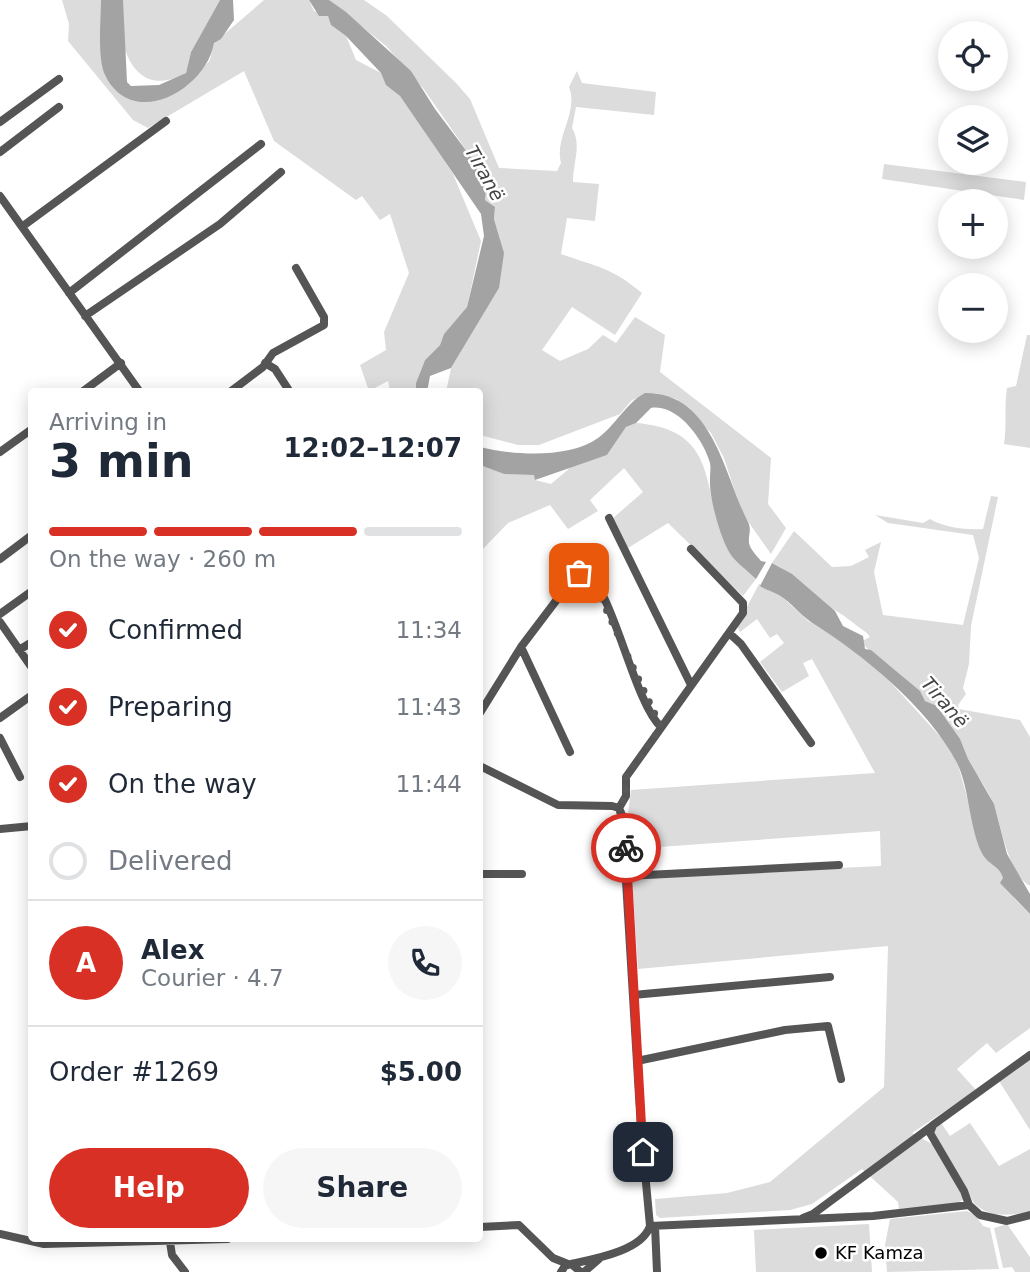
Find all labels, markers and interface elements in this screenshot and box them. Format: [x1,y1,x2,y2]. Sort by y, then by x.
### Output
map controls [938,21,1008,343]
button: locate [938,21,1008,91]
button: layers [938,105,1008,175]
water label: Tiranë [461,141,509,205]
button: + [938,189,1008,259]
button: − [938,273,1008,343]
text: Arriving in [49,409,167,435]
text: 12:02–12:07 [283,433,462,463]
text: 3 min [49,434,193,488]
pin [549,543,609,603]
text: On the way · 260 m [49,546,276,572]
icon: bag [560,554,598,592]
icon: check [49,611,87,649]
text: Confirmed [108,615,243,645]
text: 11:34 [396,617,462,643]
water label: Tiranë [917,672,973,732]
icon: check [49,688,87,726]
text: Preparing [108,692,233,722]
text: 11:43 [396,694,462,720]
icon: check [49,765,87,803]
text: On the way [108,769,257,799]
text: 11:44 [396,771,462,797]
courier [591,813,661,883]
icon: bike [607,829,645,867]
text: Delivered [108,846,232,876]
button: phone [388,926,462,1000]
text: Alex [141,935,204,965]
text: A [76,948,96,978]
text: Courier · 4.7 [141,965,284,991]
text: Order #1269 [49,1057,219,1087]
text: $5.00 [380,1057,462,1087]
pin [613,1122,673,1182]
icon: home [624,1133,662,1171]
button: Help [49,1148,249,1228]
button: Share [263,1148,462,1228]
place label: KF Kamza [835,1242,923,1263]
marker: KF Kamza [813,1245,829,1261]

